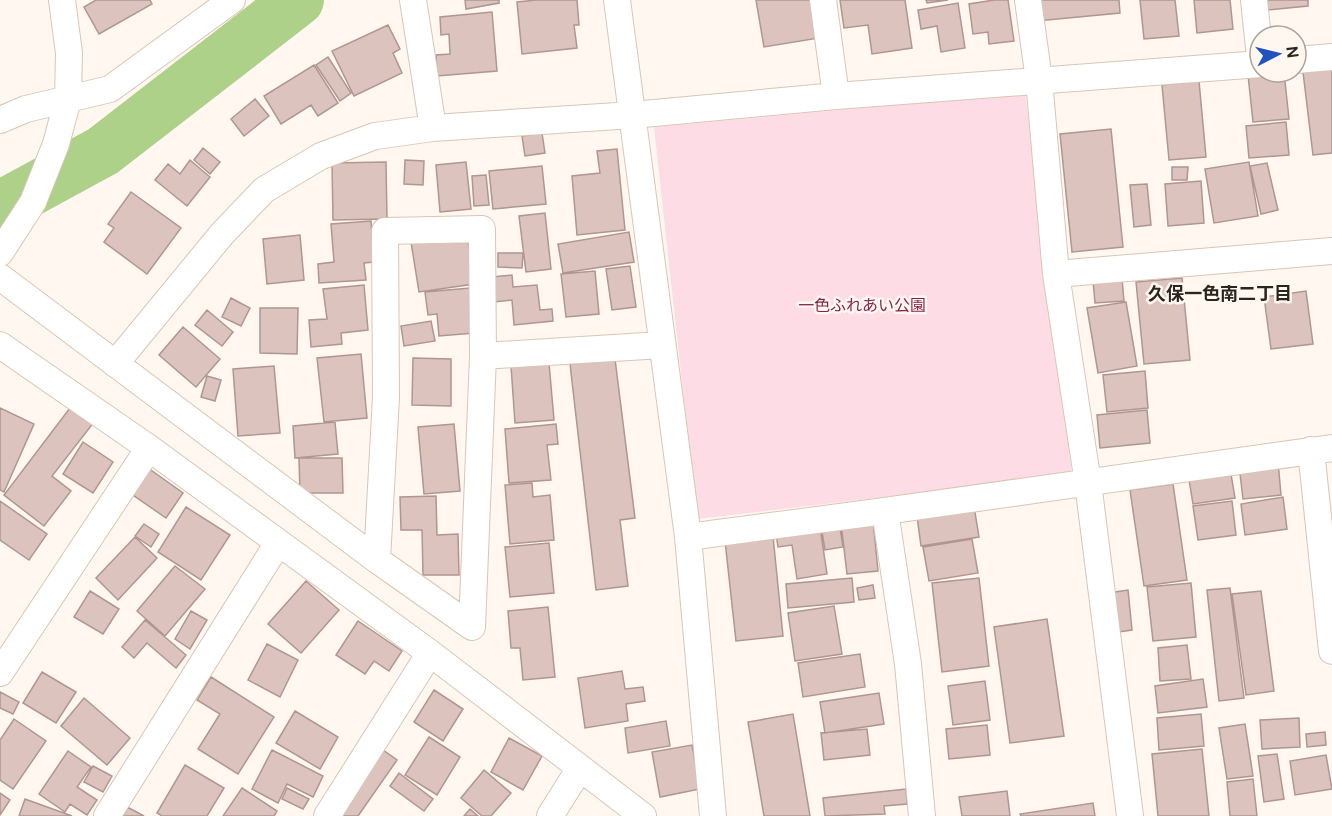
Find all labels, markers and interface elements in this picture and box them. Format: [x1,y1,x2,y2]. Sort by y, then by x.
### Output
north arrow [1248,24,1308,84]
text: N [1281,45,1304,59]
district label: 久保一色南二丁目 [1148,282,1292,306]
park label: 一色ふれあい公園 [798,295,926,316]

